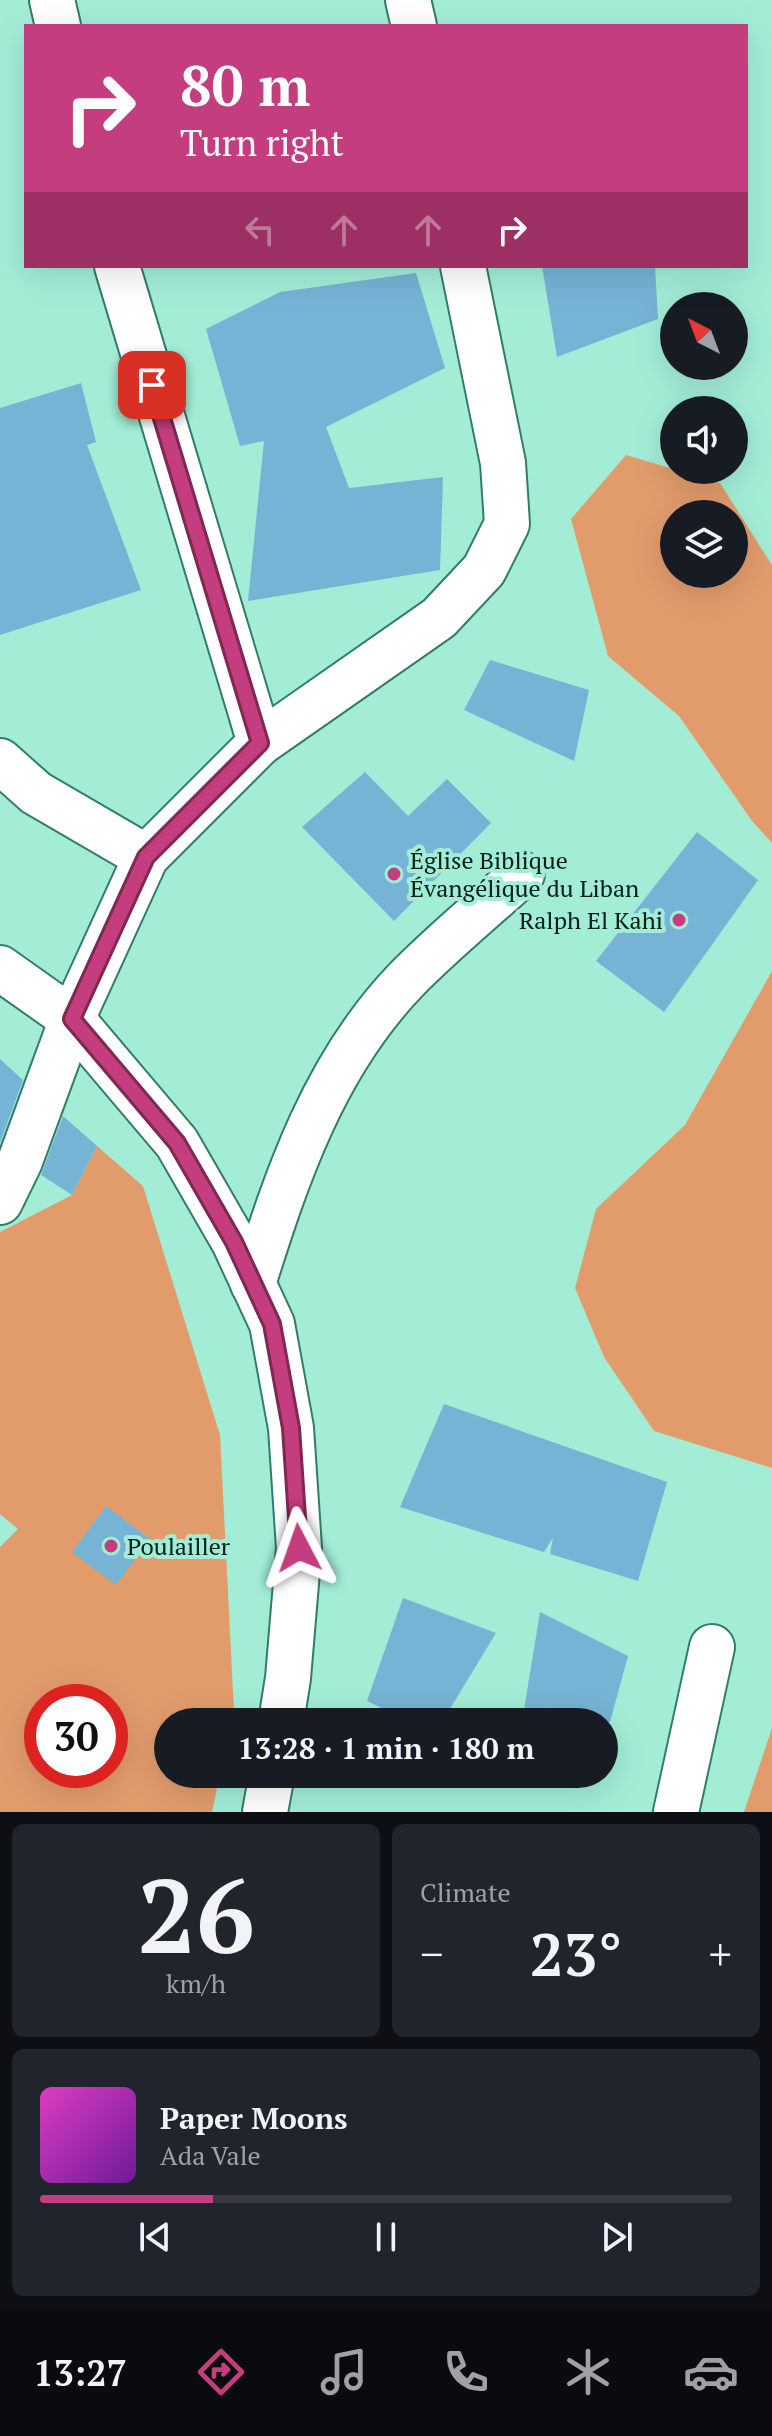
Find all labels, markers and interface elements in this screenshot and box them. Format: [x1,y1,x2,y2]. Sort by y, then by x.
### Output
text: 80 m [180,48,310,122]
icon: right [48,56,152,160]
text: Turn right [180,119,344,166]
icon: left [238,208,282,252]
icon: ahead [322,208,366,252]
icon: ahead [406,208,450,252]
icon: right [490,208,534,252]
north arrow [660,292,748,380]
map controls [660,292,748,588]
pin [118,351,186,419]
icon: arrive [130,363,174,407]
button: sound [660,396,748,484]
button: layers [660,500,748,588]
place label: Église Biblique Évangélique du Liban [410,844,639,904]
marker: Église Biblique Évangélique du Liban [385,865,403,883]
place label: Ralph El Kahi [519,904,663,936]
marker: Ralph El Kahi [670,911,688,929]
position arrow [257,1506,341,1590]
place label: Poulailler [127,1530,231,1562]
marker: Poulailler [102,1537,120,1555]
speed limit sign: 30 [24,1684,128,1788]
text: 13:28 · 1 min · 180 m [238,1728,534,1768]
text: 26 [137,1845,255,1983]
text: Climate [420,1875,511,1909]
text: 23° [530,1914,622,1993]
text: − [420,1924,443,1983]
text: + [709,1924,732,1983]
text: km/h [166,1966,226,2000]
text: Paper Moons [160,2098,348,2138]
text: Ada Vale [160,2138,261,2172]
icon: previous [133,2215,177,2259]
icon: pause [364,2215,408,2259]
icon: next [595,2215,639,2259]
icon: directions [193,2344,249,2400]
icon: music [316,2344,372,2400]
icon: phone [438,2344,494,2400]
icon: climate [560,2344,616,2400]
icon: car [683,2344,739,2400]
text: 13:27 [33,2349,127,2396]

